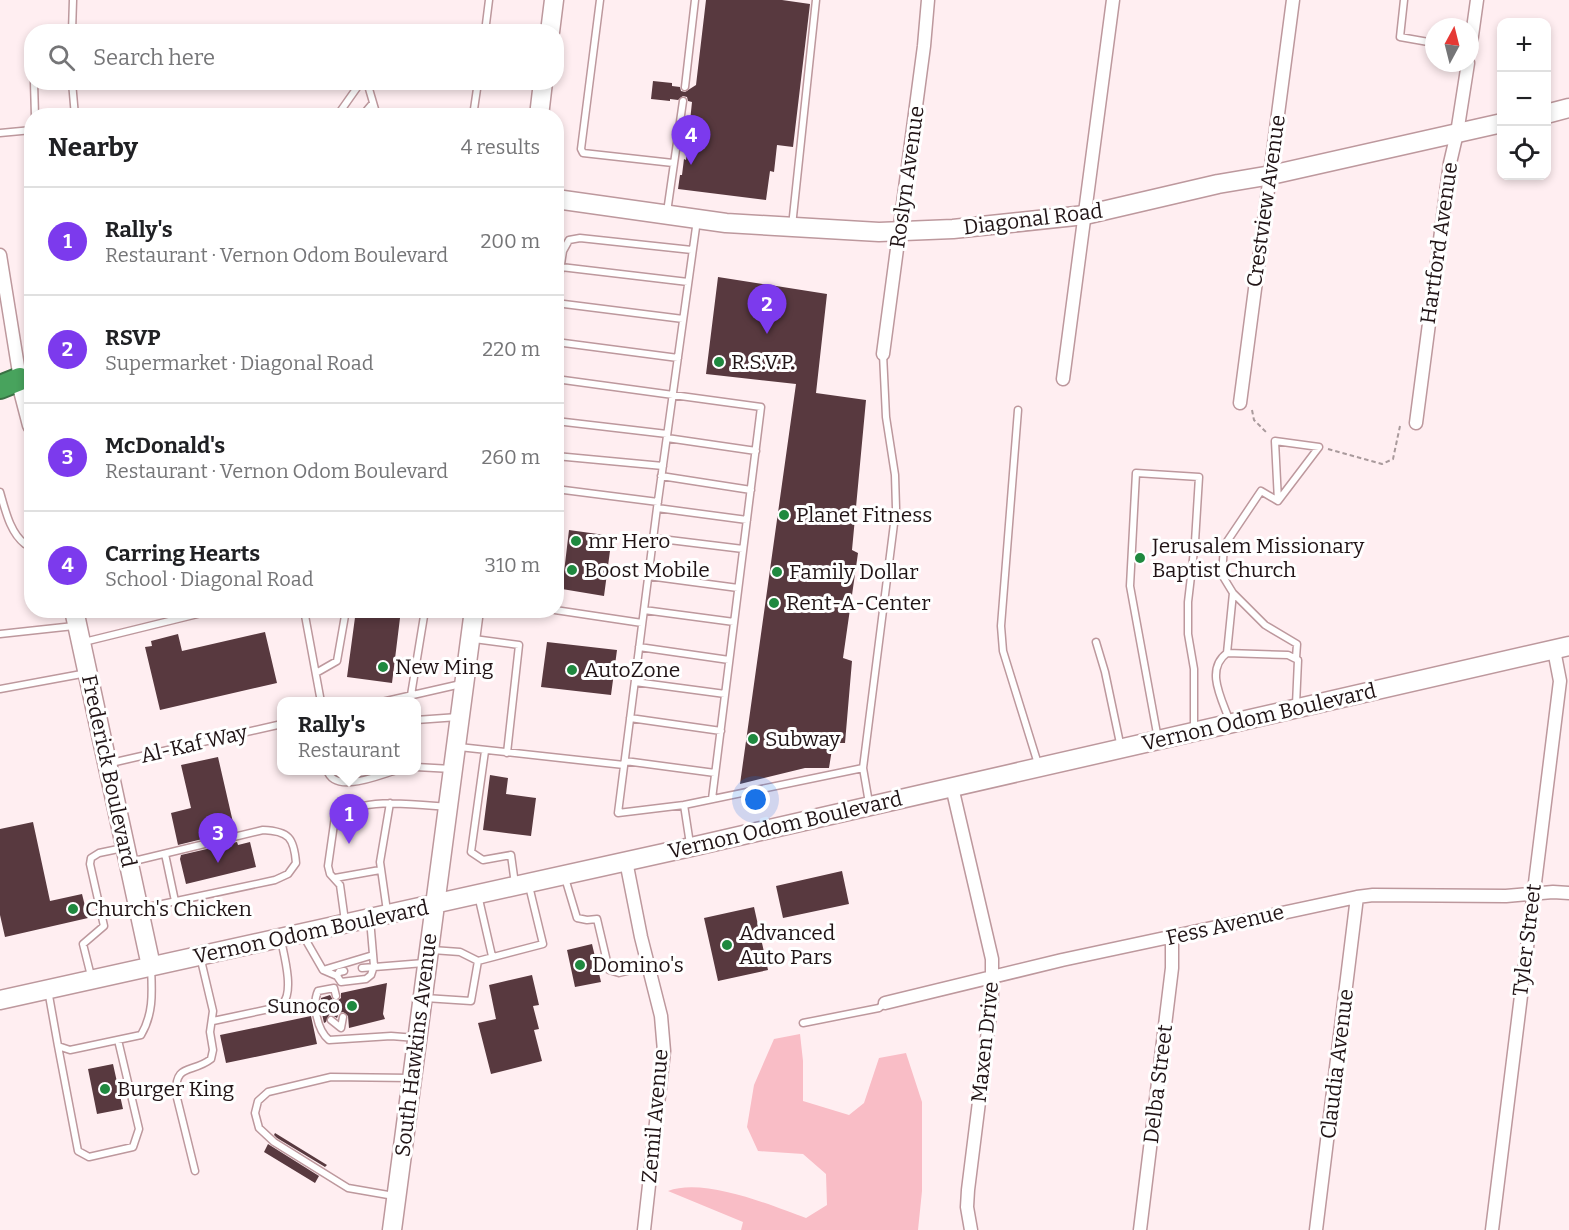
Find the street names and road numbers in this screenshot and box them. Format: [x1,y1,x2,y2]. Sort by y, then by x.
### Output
street label: Roslyn Avenue [884,104,930,250]
street label: Crestview Avenue [1241,113,1291,289]
street label: Hartford Avenue [1415,160,1463,326]
street label: Diagonal Road [962,198,1104,240]
street label: Frederick Boulevard [76,672,142,870]
street label: Vernon Odom Boulevard [1139,677,1379,757]
street label: Al-Kaf Way [138,719,251,769]
street label: Vernon Odom Boulevard [665,785,905,865]
street label: Tyler Street [1507,882,1547,998]
street label: Vernon Odom Boulevard [191,894,431,970]
street label: Fess Avenue [1163,899,1287,951]
street label: South Hawkins Avenue [389,932,443,1158]
street label: Maxen Drive [966,980,1004,1104]
street label: Claudia Avenue [1315,987,1359,1141]
street label: Delba Street [1138,1023,1178,1145]
street label: Zemil Avenue [636,1048,674,1184]

